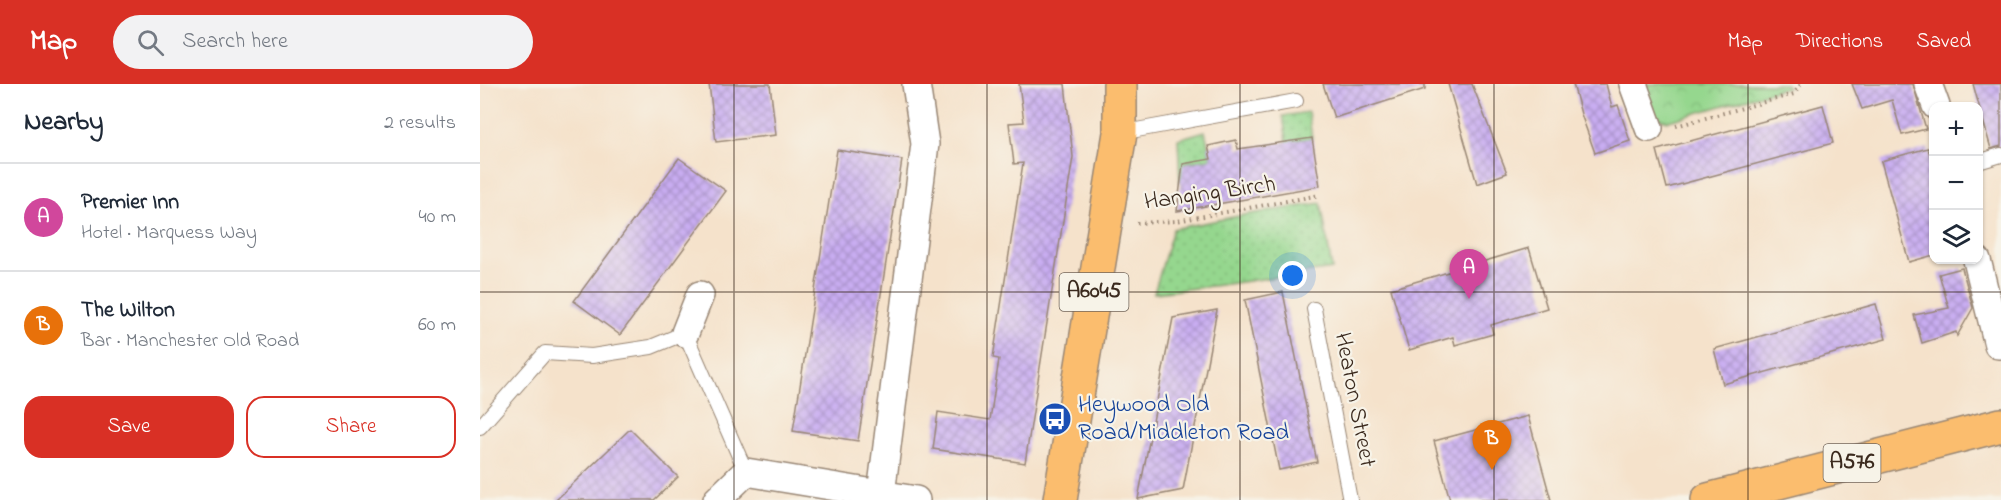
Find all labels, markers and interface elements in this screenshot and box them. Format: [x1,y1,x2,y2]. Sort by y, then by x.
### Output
search box [113,15,533,69]
text: Map [30,22,77,63]
icon: search [134,26,167,59]
text: Search here [182,26,288,58]
text: Map [1727,27,1763,57]
text: Directions [1796,27,1883,57]
text: Saved [1916,27,1971,57]
map controls [1929,102,1983,264]
button: + [1929,102,1983,156]
text: Nearby [24,104,103,142]
text: 2 results [384,109,456,138]
button: − [1929,156,1983,210]
street label: Hanging Birch [1142,167,1278,221]
text: Premier Inn [81,187,179,219]
text: A [37,203,50,232]
text: 40 m [419,203,456,232]
button: layers [1929,210,1983,264]
text: Hotel · Marquess Way [81,219,257,248]
pin: A [1450,250,1488,299]
your location [1278,261,1307,290]
road number: A6045 [1060,273,1128,311]
text: The Wilton [81,295,175,327]
text: B [37,311,50,340]
text: 60 m [418,311,456,340]
text: Bar · Manchester Old Road [81,327,299,356]
street label: Heaton Street [1324,330,1384,470]
place label: Heywood Old Road/Middleton Road [1078,388,1289,451]
button: Save [24,396,234,458]
button: Share [246,396,456,458]
bus stop icon: Heywood Old Road/Middleton Road [1037,401,1073,437]
pin: B [1472,420,1512,470]
road number: A576 [1824,444,1880,482]

